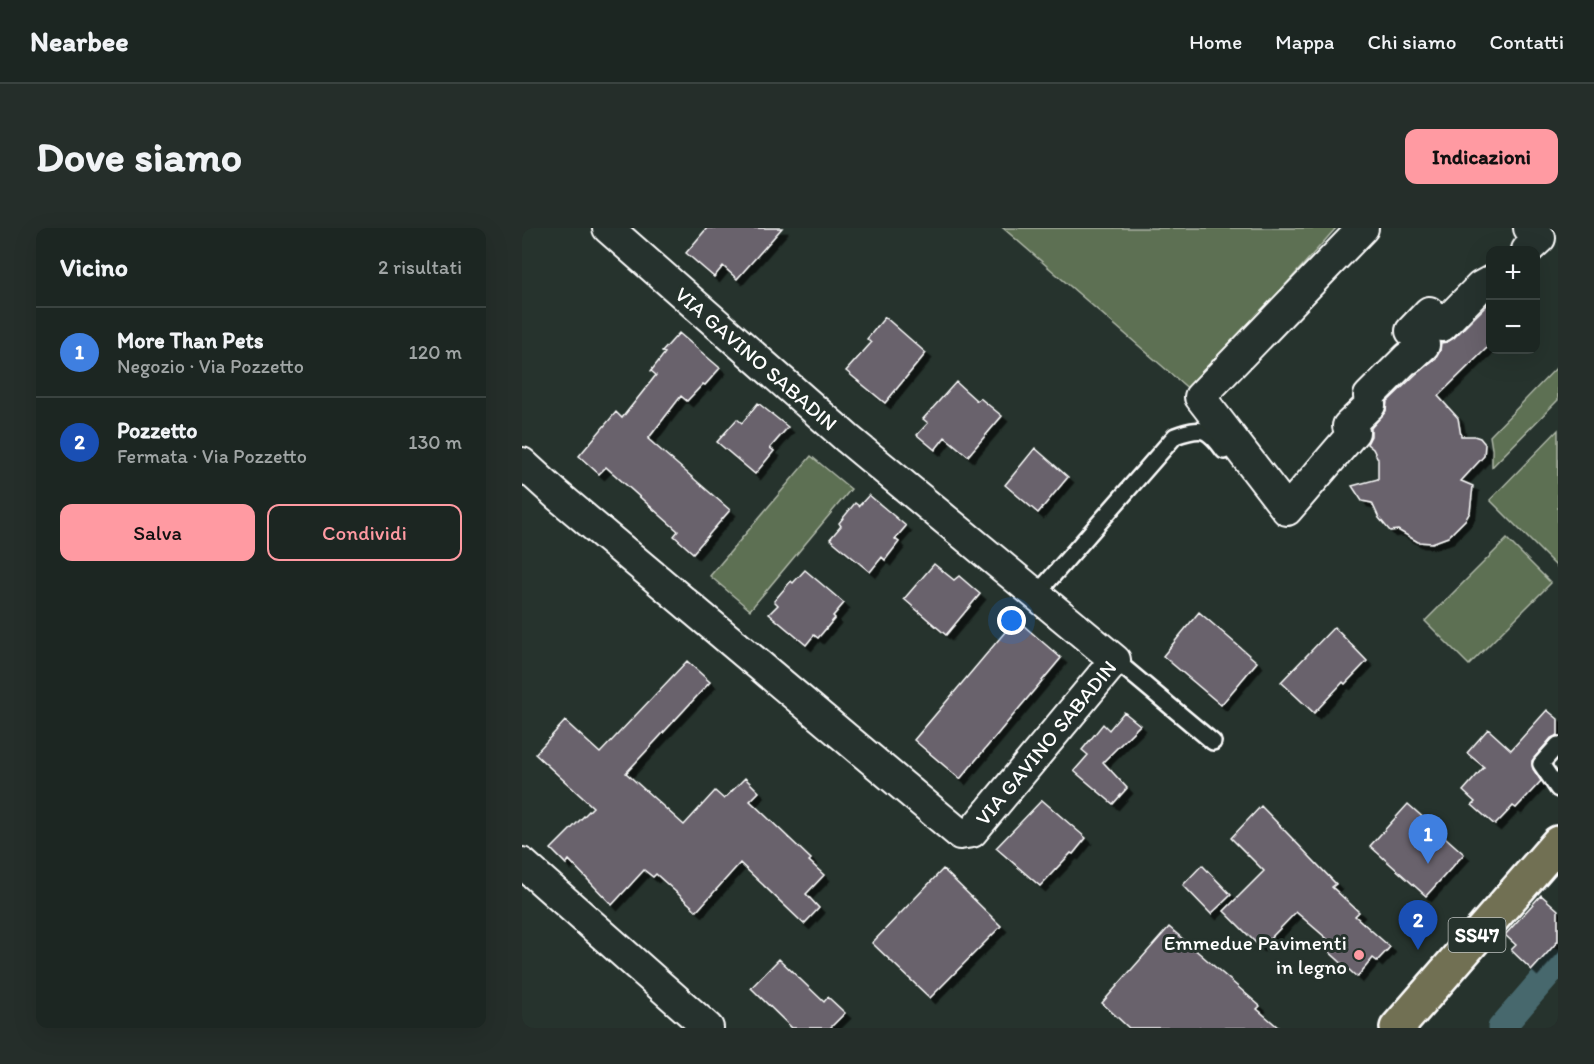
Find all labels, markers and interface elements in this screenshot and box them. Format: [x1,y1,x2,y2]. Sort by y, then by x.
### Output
text: Nearbee [30,24,129,58]
text: Home [1189,29,1242,54]
text: Mappa [1275,29,1334,54]
text: Chi siamo [1367,29,1456,54]
text: Contatti [1489,29,1564,54]
button: Indicazioni [1405,129,1558,184]
text: Dove siamo [36,131,242,182]
map controls [1486,246,1540,354]
button: + [1486,246,1540,300]
text: Vicino [60,251,128,283]
text: 2 risultati [378,255,462,279]
street label: VIA GAVINO SABADIN [670,281,842,436]
button: − [1486,300,1540,354]
text: More Than Pets [117,327,264,354]
text: 1 [75,340,84,364]
text: 120 m [409,340,462,364]
text: Negozio · Via Pozzetto [117,354,304,378]
text: Pozzetto [117,417,197,444]
text: 2 [74,430,85,454]
text: 130 m [408,430,462,454]
text: Fermata · Via Pozzetto [117,444,307,468]
button: Salva [60,504,255,561]
button: Condividi [267,504,462,561]
your location [997,606,1026,635]
street label: VIA GAVINO SABADIN [970,655,1121,830]
pin: 1 [1408,814,1448,864]
pin: 2 [1398,900,1438,950]
road number: SS47 [1448,918,1506,952]
place label: Emmedue Pavimenti in legno [1164,930,1347,979]
marker: Emmedue Pavimenti in legno [1352,948,1366,962]

